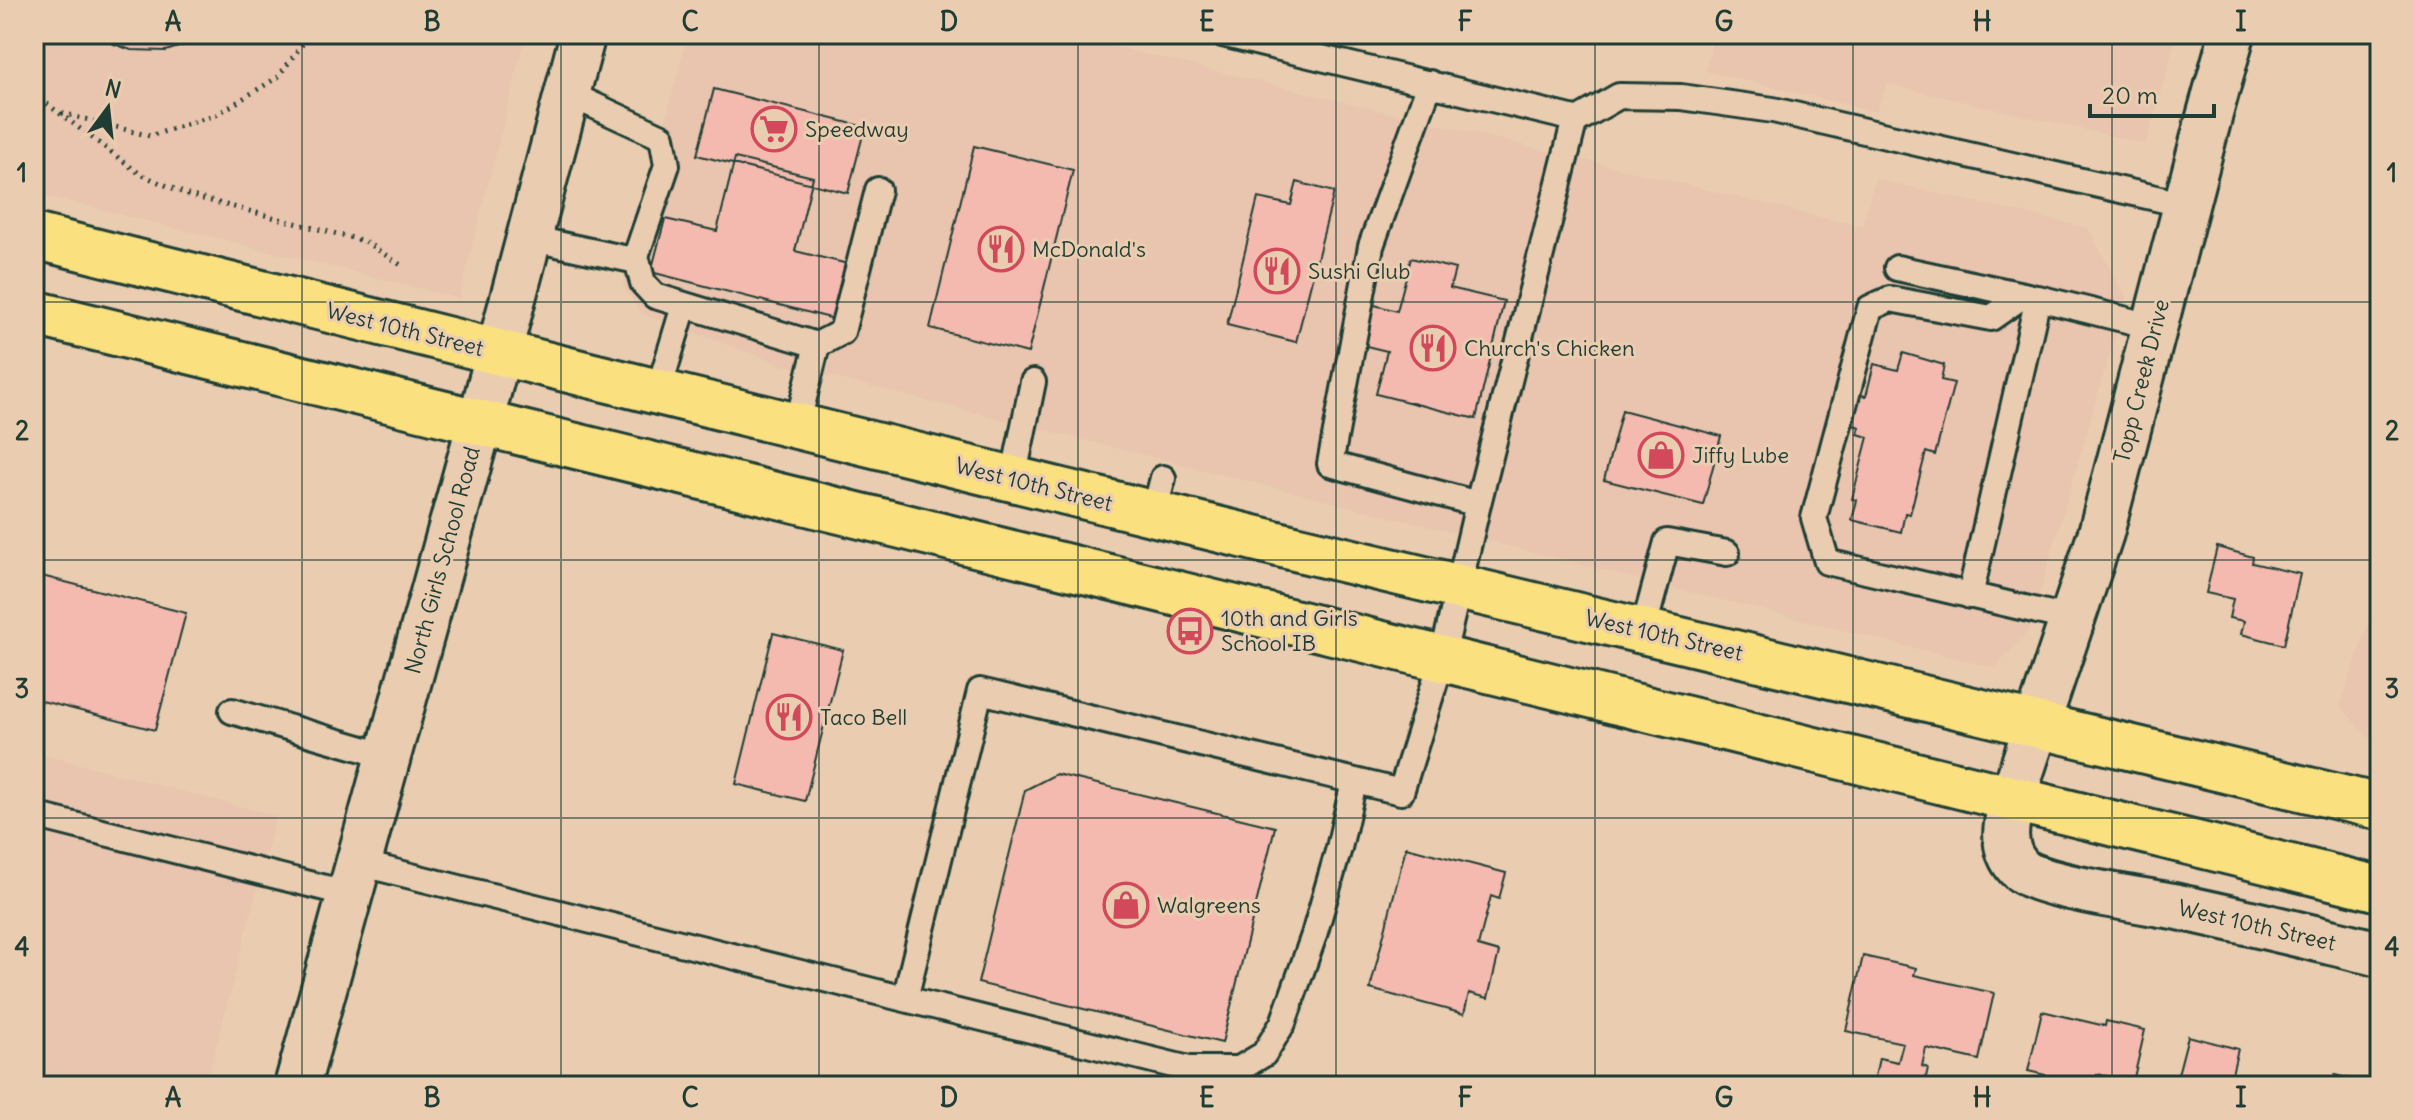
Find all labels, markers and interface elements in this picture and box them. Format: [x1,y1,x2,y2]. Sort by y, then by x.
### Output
text: A [165,5,182,38]
text: B [423,5,441,38]
text: C [681,5,699,38]
text: D [940,5,958,38]
text: E [1199,5,1215,38]
text: F [1458,5,1473,38]
text: G [1715,5,1734,38]
text: H [1973,5,1991,38]
text: I [2235,5,2247,38]
north arrow [68,68,148,148]
scale bar [2090,68,2214,118]
text: N [102,73,124,104]
text: 20 m [2102,80,2158,110]
supermarket icon: Speedway [750,105,798,153]
place label: Speedway [805,115,909,143]
text: 1 [17,156,27,189]
text: 1 [2387,156,2397,189]
restaurant icon: McDonald's [977,225,1025,273]
place label: McDonald's [1032,235,1146,263]
restaurant icon: Sushi Club [1253,247,1301,295]
place label: Sushi Club [1308,257,1410,285]
street label: West 10th Street [324,296,486,362]
street label: Topp Creek Drive [2107,296,2175,466]
restaurant icon: Church's Chicken [1409,324,1457,372]
place label: Church's Chicken [1464,334,1635,362]
text: 2 [15,414,29,447]
text: 2 [2385,414,2399,447]
shop icon: Jiffy Lube [1637,431,1685,479]
place label: Jiffy Lube [1692,441,1789,469]
street label: North Girls School Road [398,443,486,677]
street label: West 10th Street [953,451,1115,517]
street label: West 10th Street [1582,603,1746,667]
place label: 10th and Girls School IB [1221,604,1358,657]
bus stop icon: 10th and Girls School IB [1166,607,1214,655]
text: 3 [15,672,29,705]
text: 3 [2385,672,2399,705]
restaurant icon: Taco Bell [765,693,813,741]
place label: Taco Bell [820,703,907,731]
shop icon: Walgreens [1102,881,1150,929]
place label: Walgreens [1157,891,1261,919]
street label: West 10th Street [2175,893,2339,957]
text: 4 [14,930,30,963]
text: 4 [2384,930,2400,963]
text: A [165,1081,182,1114]
text: B [423,1081,441,1114]
text: C [681,1081,699,1114]
text: D [940,1081,958,1114]
text: E [1199,1081,1215,1114]
text: F [1458,1081,1473,1114]
text: G [1715,1081,1734,1114]
text: H [1973,1081,1991,1114]
text: I [2235,1081,2247,1114]

